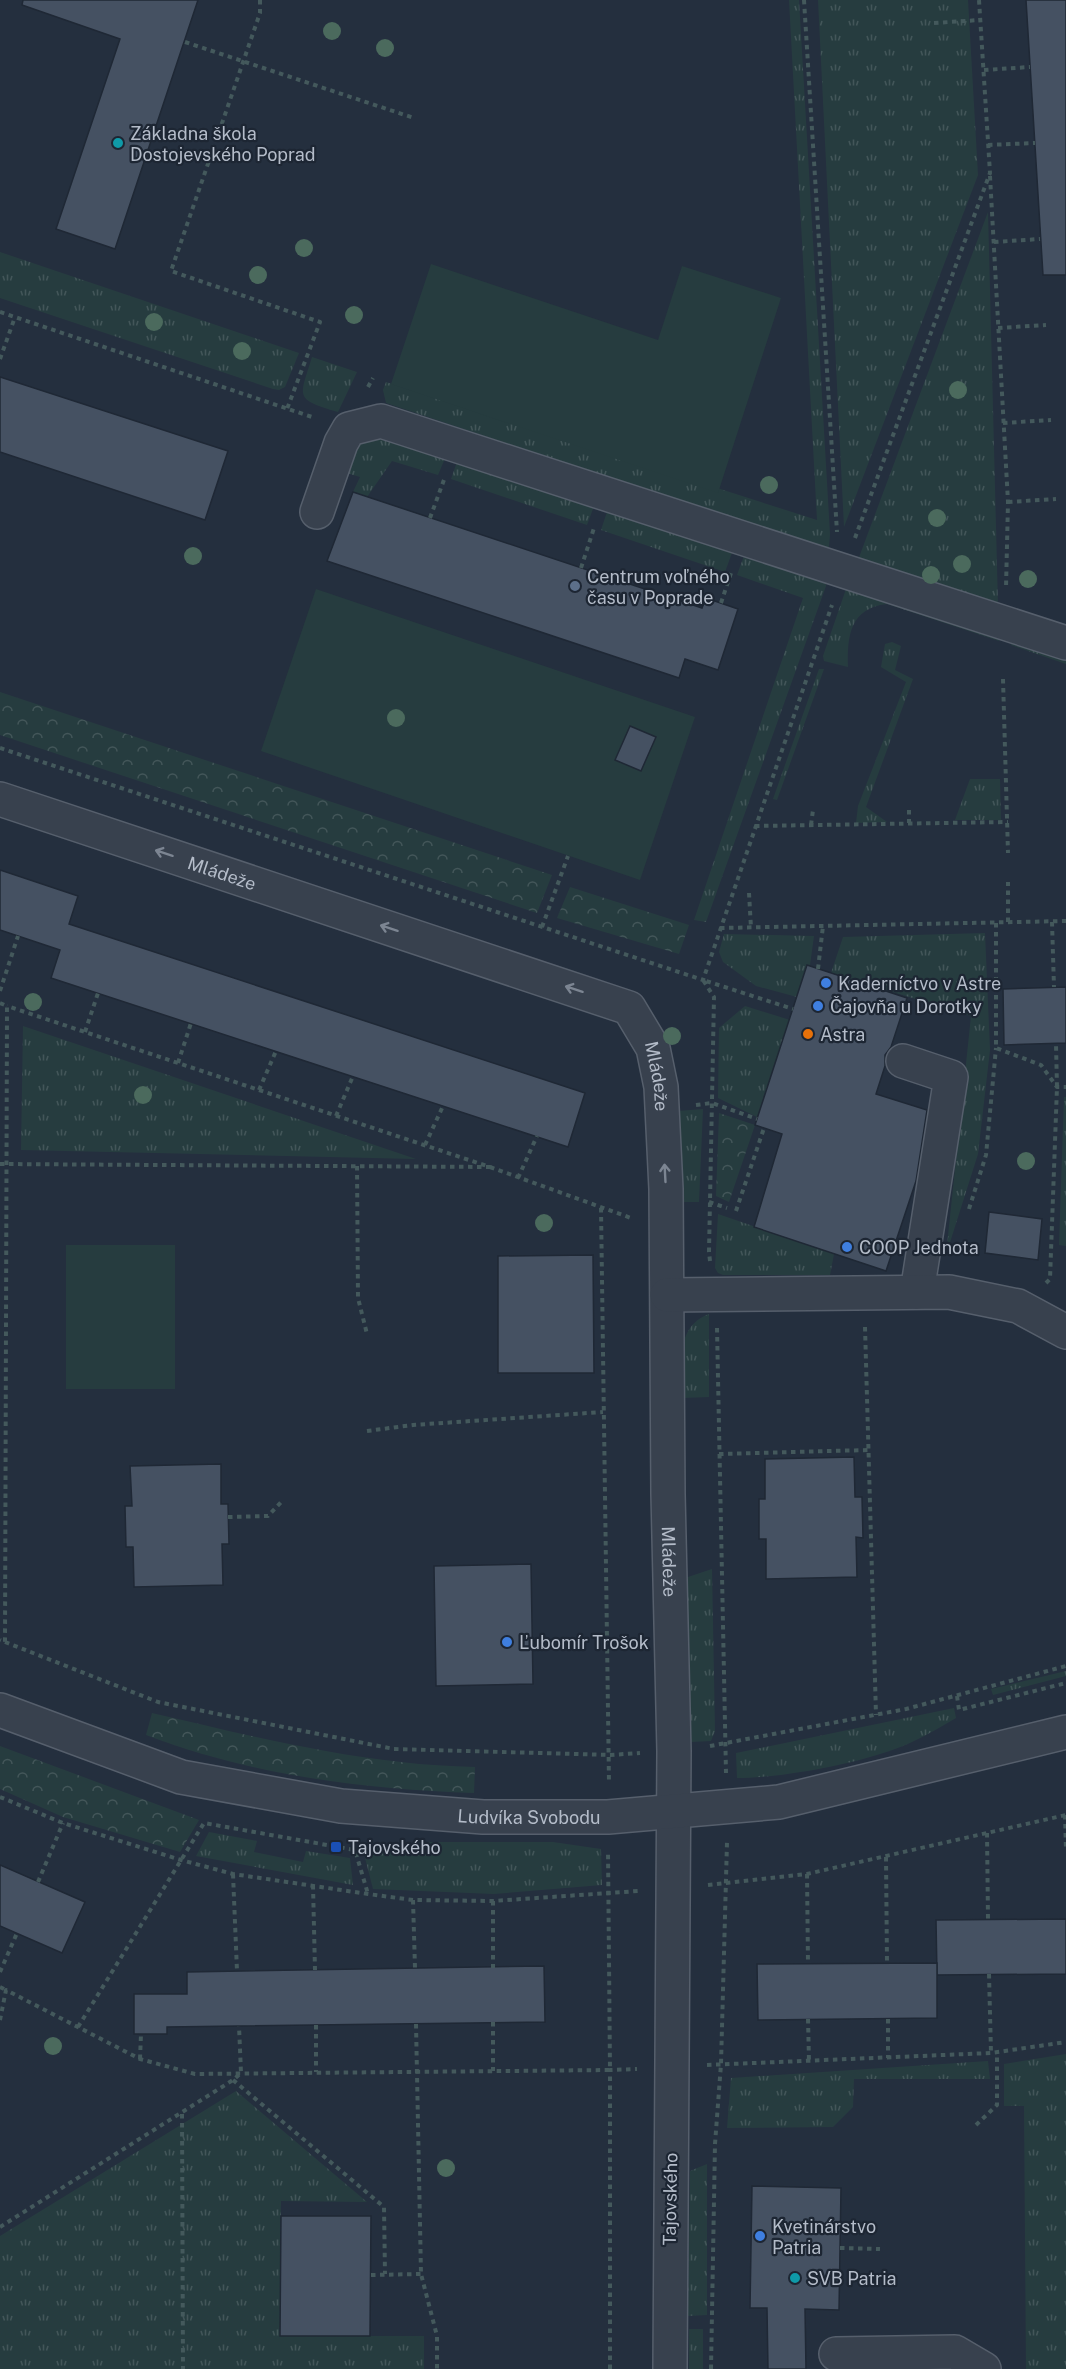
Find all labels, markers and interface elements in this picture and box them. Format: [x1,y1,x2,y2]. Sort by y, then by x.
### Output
place label: Základna škola Dostojevského Poprad [130,123,316,165]
marker: Základna škola Dostojevského Poprad [111,136,125,150]
place label: Centrum voľného času v Poprade [587,566,730,608]
marker: Centrum voľného času v Poprade [568,579,582,593]
one-way arrow [155,847,174,858]
street label: Mládeže [185,852,259,894]
one-way arrow [380,921,399,932]
place label: Kaderníctvo v Astre [838,973,1001,994]
marker: Kaderníctvo v Astre [819,976,833,990]
one-way arrow [565,983,584,994]
place label: Čajovňa u Dorotky [830,996,982,1017]
marker: Čajovňa u Dorotky [811,999,825,1013]
place label: Astra [820,1024,865,1045]
marker: Astra [801,1027,815,1041]
street label: Mládeže [641,1039,673,1112]
one-way arrow [660,1163,671,1183]
place label: COOP Jednota [859,1237,979,1258]
marker: COOP Jednota [840,1240,854,1254]
street label: Mládeže [658,1526,681,1597]
place label: Ľubomír Trošok [519,1632,649,1653]
marker: Ľubomír Trošok [500,1635,514,1649]
street label: Ludvíka Svobodu [457,1805,600,1828]
place label: Tajovského [348,1837,441,1858]
marker: Tajovského [329,1840,343,1854]
street label: Tajovského [659,2152,681,2246]
place label: Kvetinárstvo Patria [772,2216,876,2258]
marker: Kvetinárstvo Patria [753,2229,767,2243]
place label: SVB Patria [807,2268,897,2289]
marker: SVB Patria [788,2271,802,2285]

